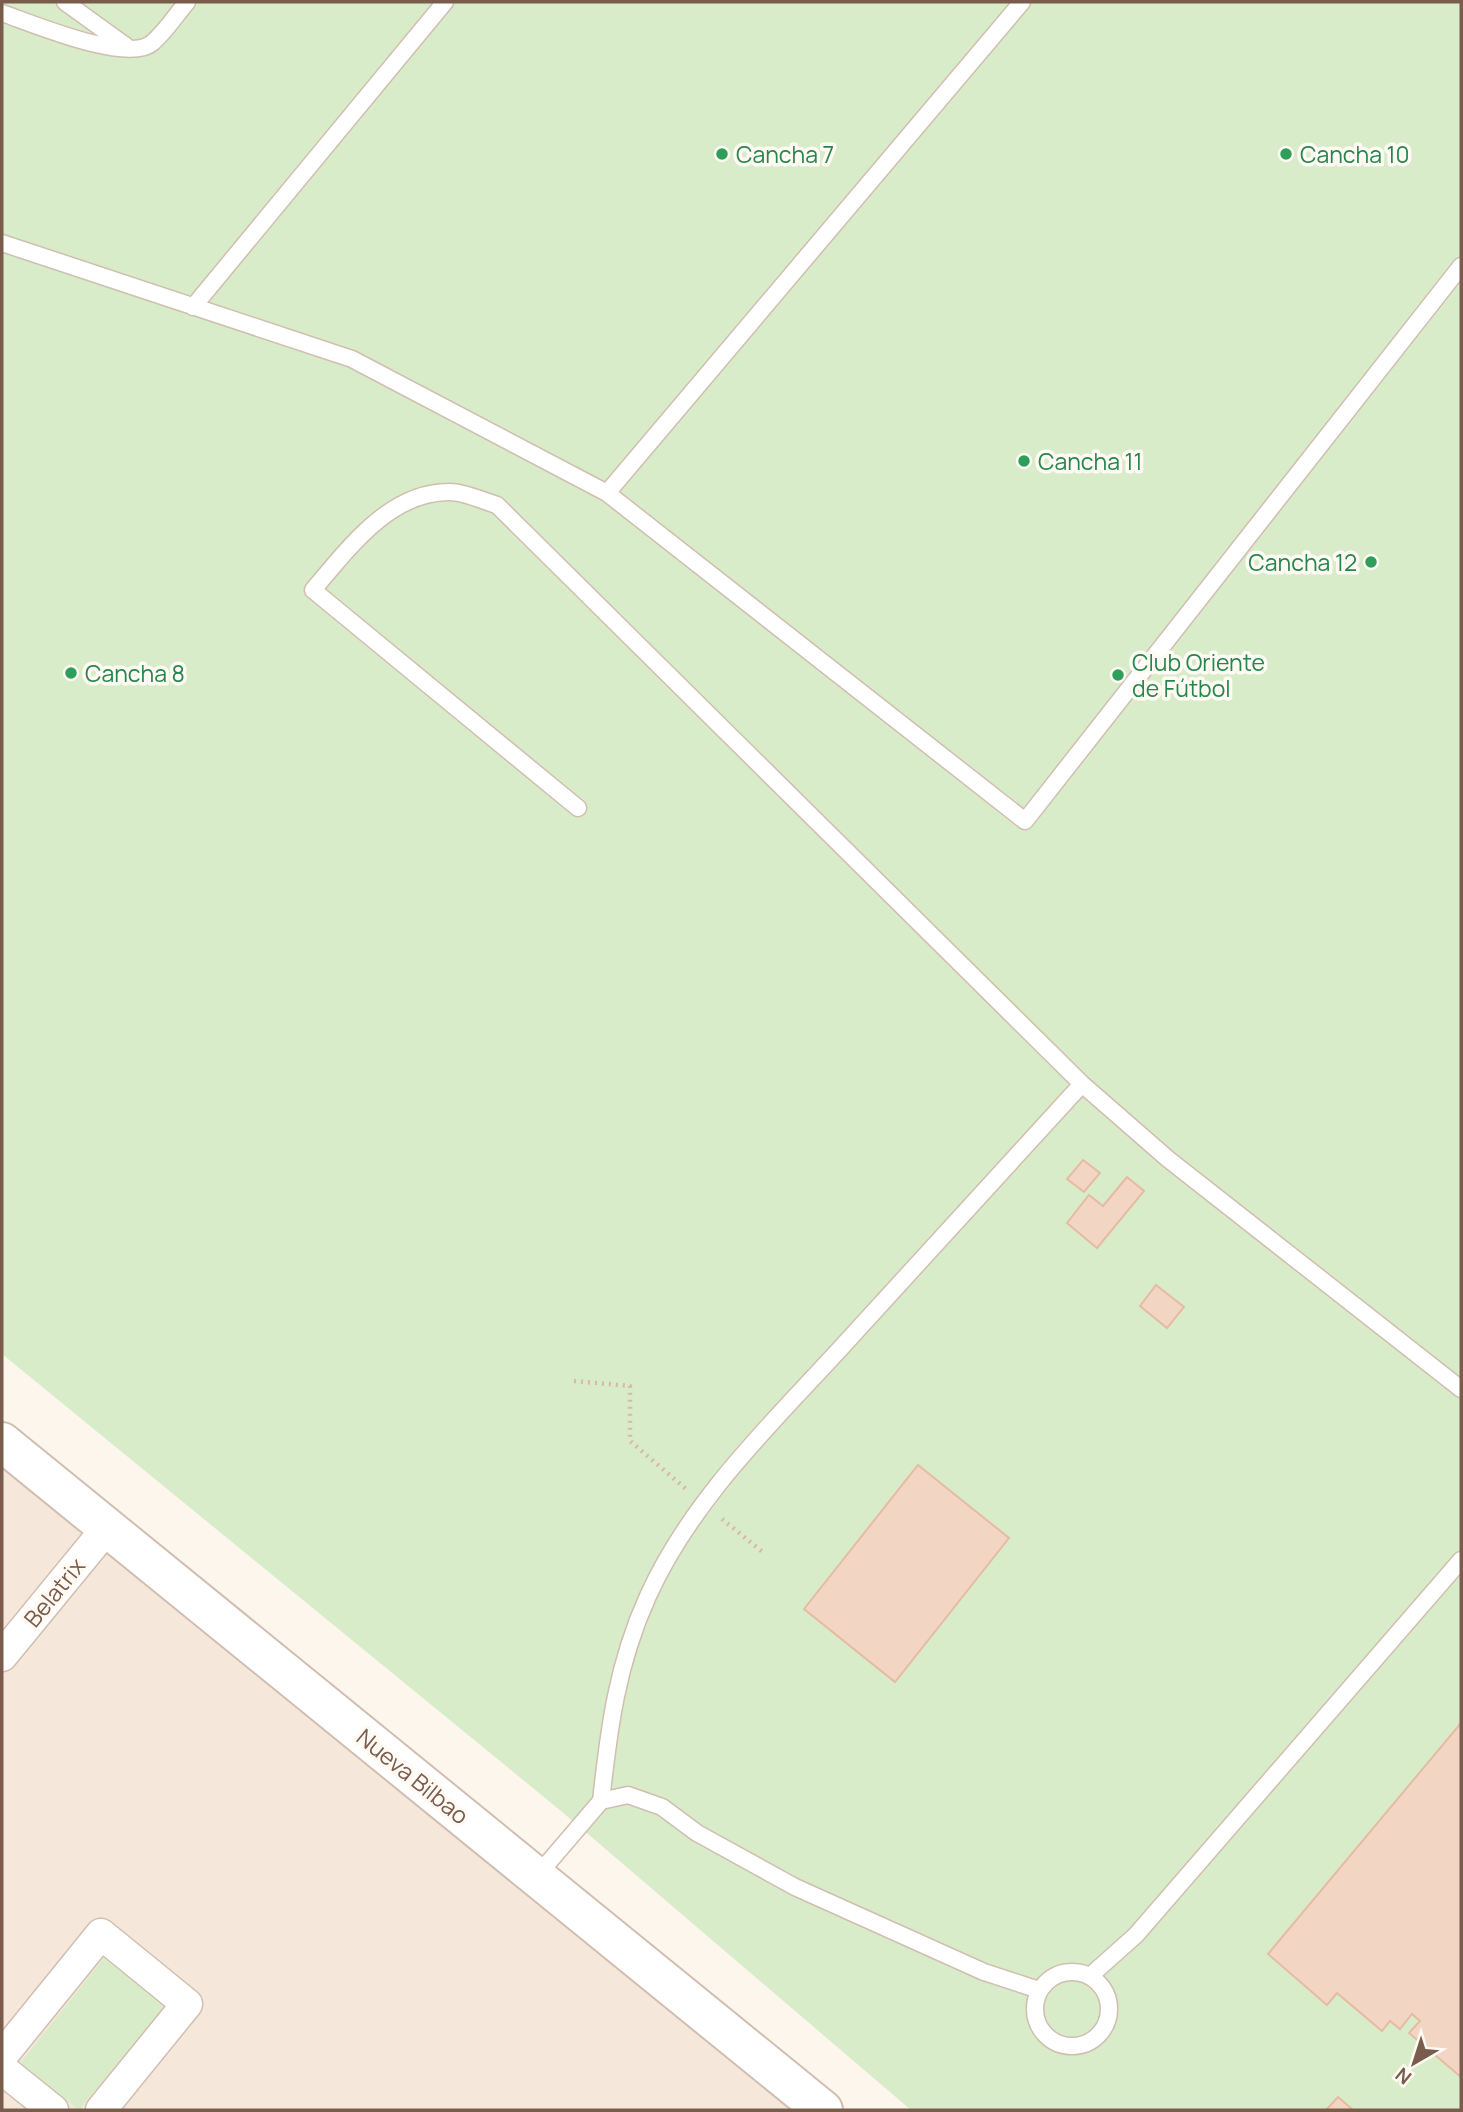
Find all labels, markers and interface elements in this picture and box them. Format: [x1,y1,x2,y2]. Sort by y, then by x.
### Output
place label: Cancha 7 [736,138,834,170]
place label: Cancha 10 [1300,138,1410,170]
marker: Cancha 7 [714,146,730,162]
marker: Cancha 10 [1278,146,1294,162]
place label: Cancha 11 [1038,445,1143,477]
marker: Cancha 11 [1016,453,1032,469]
place label: Cancha 12 [1248,546,1357,578]
marker: Cancha 12 [1363,554,1379,570]
place label: Club Oriente de Fútbol [1132,646,1265,704]
place label: Cancha 8 [85,657,185,689]
marker: Cancha 8 [63,665,79,681]
marker: Club Oriente de Fútbol [1110,667,1126,683]
street label: Belatrix [16,1551,92,1633]
street label: Nueva Bilbao [350,1721,476,1831]
north arrow [1379,2028,1449,2098]
text: N [1390,2062,1417,2091]

